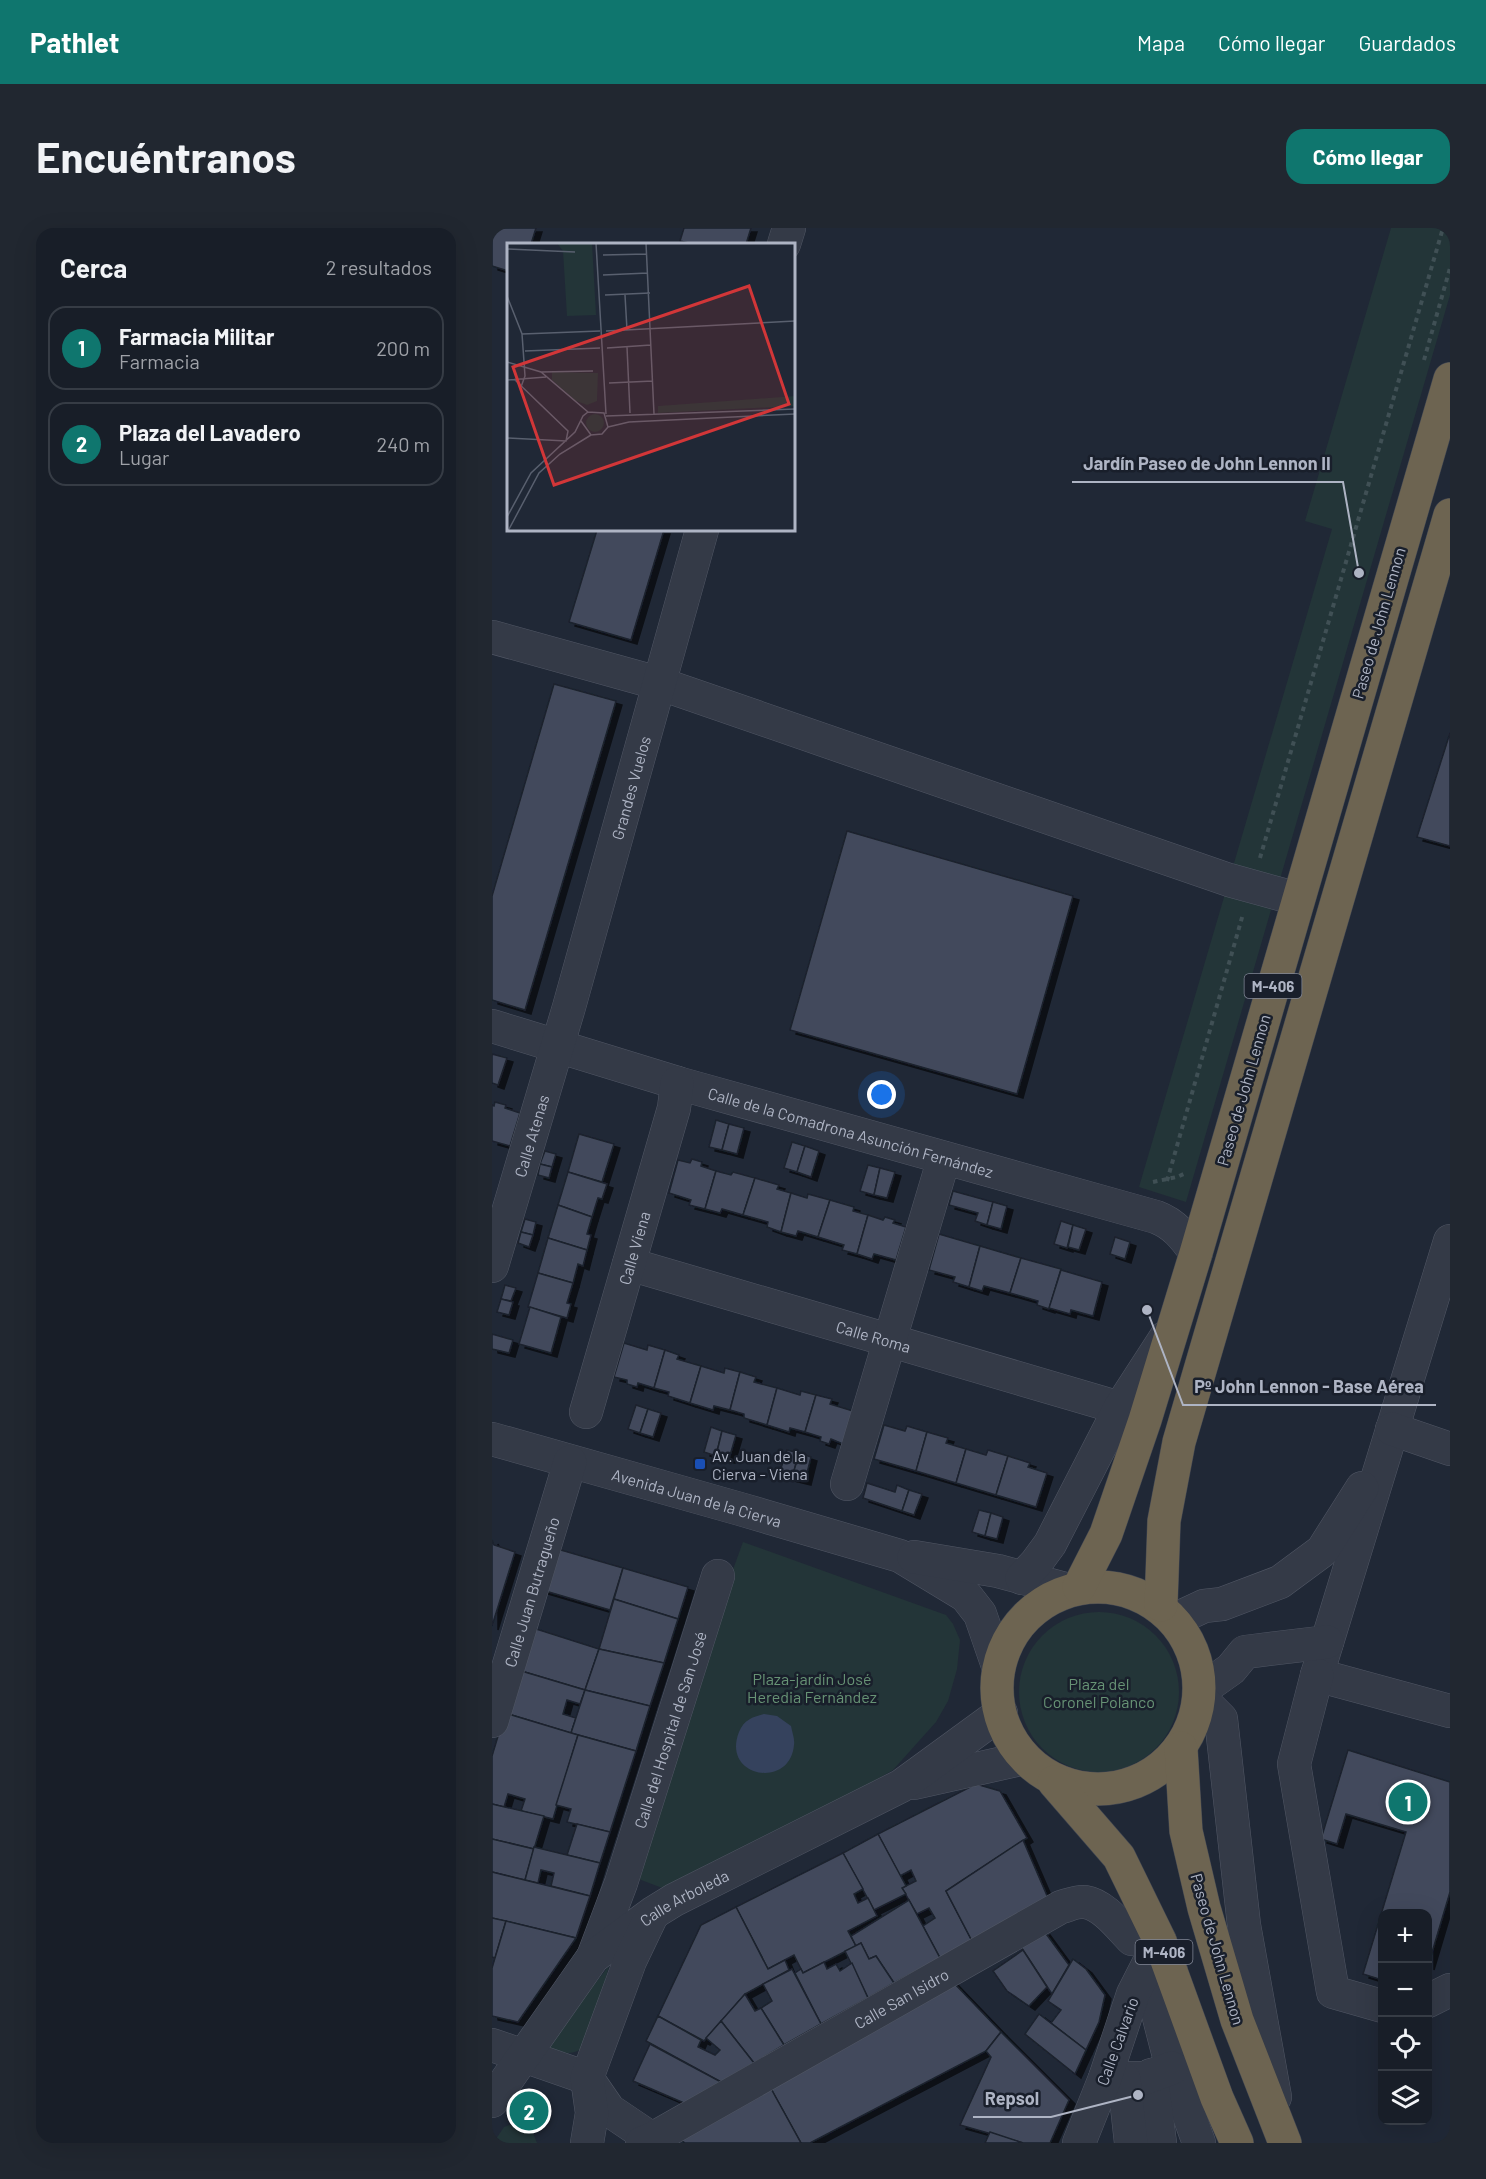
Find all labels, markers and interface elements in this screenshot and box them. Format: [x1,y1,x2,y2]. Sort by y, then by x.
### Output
text: Pathlet [30,25,119,59]
text: Mapa [1137,30,1185,55]
text: Cómo llegar [1218,30,1325,55]
text: Guardados [1358,30,1456,55]
button: Cómo llegar [1286,129,1450,184]
text: Encuéntranos [36,131,296,181]
inset map [507,243,795,531]
text: Cerca [60,252,127,283]
text: 2 resultados [326,255,432,279]
text: Farmacia Militar [119,323,274,349]
text: 1 [78,336,85,360]
text: 200 m [376,336,430,360]
text: Farmacia [119,349,200,373]
text: Plaza del Lavadero [119,419,301,445]
text: 2 [76,432,87,456]
text: 240 m [376,432,430,456]
text: Lugar [119,445,169,469]
callout: Jardín Paseo de John Lennon II [1072,446,1343,482]
text: Jardín Paseo de John Lennon II [1083,452,1331,474]
street label: Paseo de John Lennon [1347,545,1409,701]
street label: Grandes Vuelos [607,734,654,842]
road number: M-406 [1244,974,1302,998]
street label: Paseo de John Lennon [1212,1012,1274,1168]
your location [867,1080,896,1109]
street label: Calle de la Comadrona Asunción Fernández [706,1083,996,1181]
street label: Calle Atenas [510,1092,552,1179]
street label: Calle Viena [614,1209,653,1287]
street label: Calle Roma [834,1316,913,1356]
callout: Pº John Lennon - Base Aérea [1183,1369,1436,1405]
text: Pº John Lennon - Base Aérea [1194,1375,1424,1397]
place label: Av. Juan de la Cierva - Viena [712,1446,808,1483]
marker: Av. Juan de la Cierva - Viena [693,1457,707,1471]
street label: Avenida Juan de la Cierva [610,1464,784,1530]
street label: Calle Juan Butragueño [499,1514,563,1669]
street label: Calle del Hospital de San José [629,1629,710,1831]
park label: Plaza-jardín José Heredia Fernández [747,1669,877,1706]
park label: Plaza del Coronel Polanco [1043,1674,1155,1711]
pin: 1 [1388,1780,1428,1824]
street label: Calle Arboleda [635,1865,731,1929]
street label: Paseo de John Lennon [1187,1871,1249,2027]
map controls [1378,1909,1432,2125]
button: + [1378,1909,1432,1963]
road number: M-406 [1136,1940,1192,1964]
button: − [1378,1963,1432,2017]
street label: Calle San Isidro [850,1964,952,2032]
street label: Calle Calvario [1092,1994,1142,2088]
button: locate [1378,2017,1432,2071]
button: layers [1378,2071,1432,2125]
callout: Repsol [973,2081,1051,2117]
text: Repsol [985,2087,1039,2109]
pin: 2 [510,2088,549,2134]

